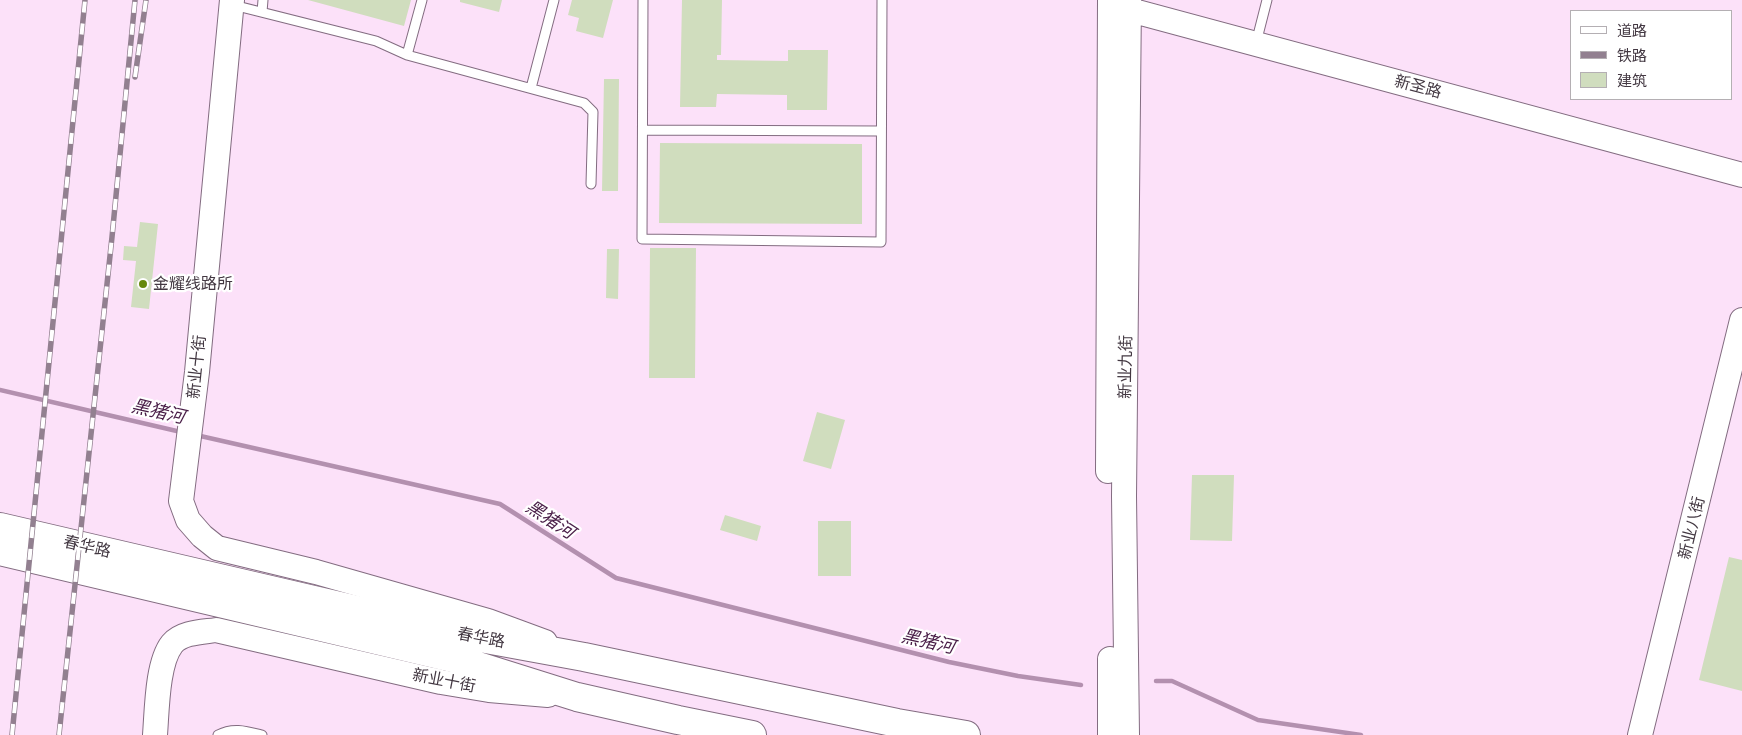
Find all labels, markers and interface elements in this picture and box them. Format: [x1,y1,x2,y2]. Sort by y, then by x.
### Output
legend [1570,10,1732,100]
text: 道路 [1617,21,1647,40]
text: 铁路 [1617,46,1647,65]
text: 建筑 [1617,71,1647,90]
street label: 新圣路 [1392,72,1444,102]
place label: 金耀线路所 [153,274,233,294]
marker: 金耀线路所 [137,278,149,290]
street label: 新业十街 [184,334,210,400]
street label: 新业九街 [1116,335,1136,399]
water label: 黑猪河 [129,395,187,429]
street label: 新业八街 [1675,495,1709,561]
water label: 黑猪河 [521,496,579,544]
street label: 春华路 [61,532,113,562]
street label: 春华路 [456,624,506,652]
water label: 黑猪河 [899,625,957,659]
street label: 新业十街 [411,665,477,697]

